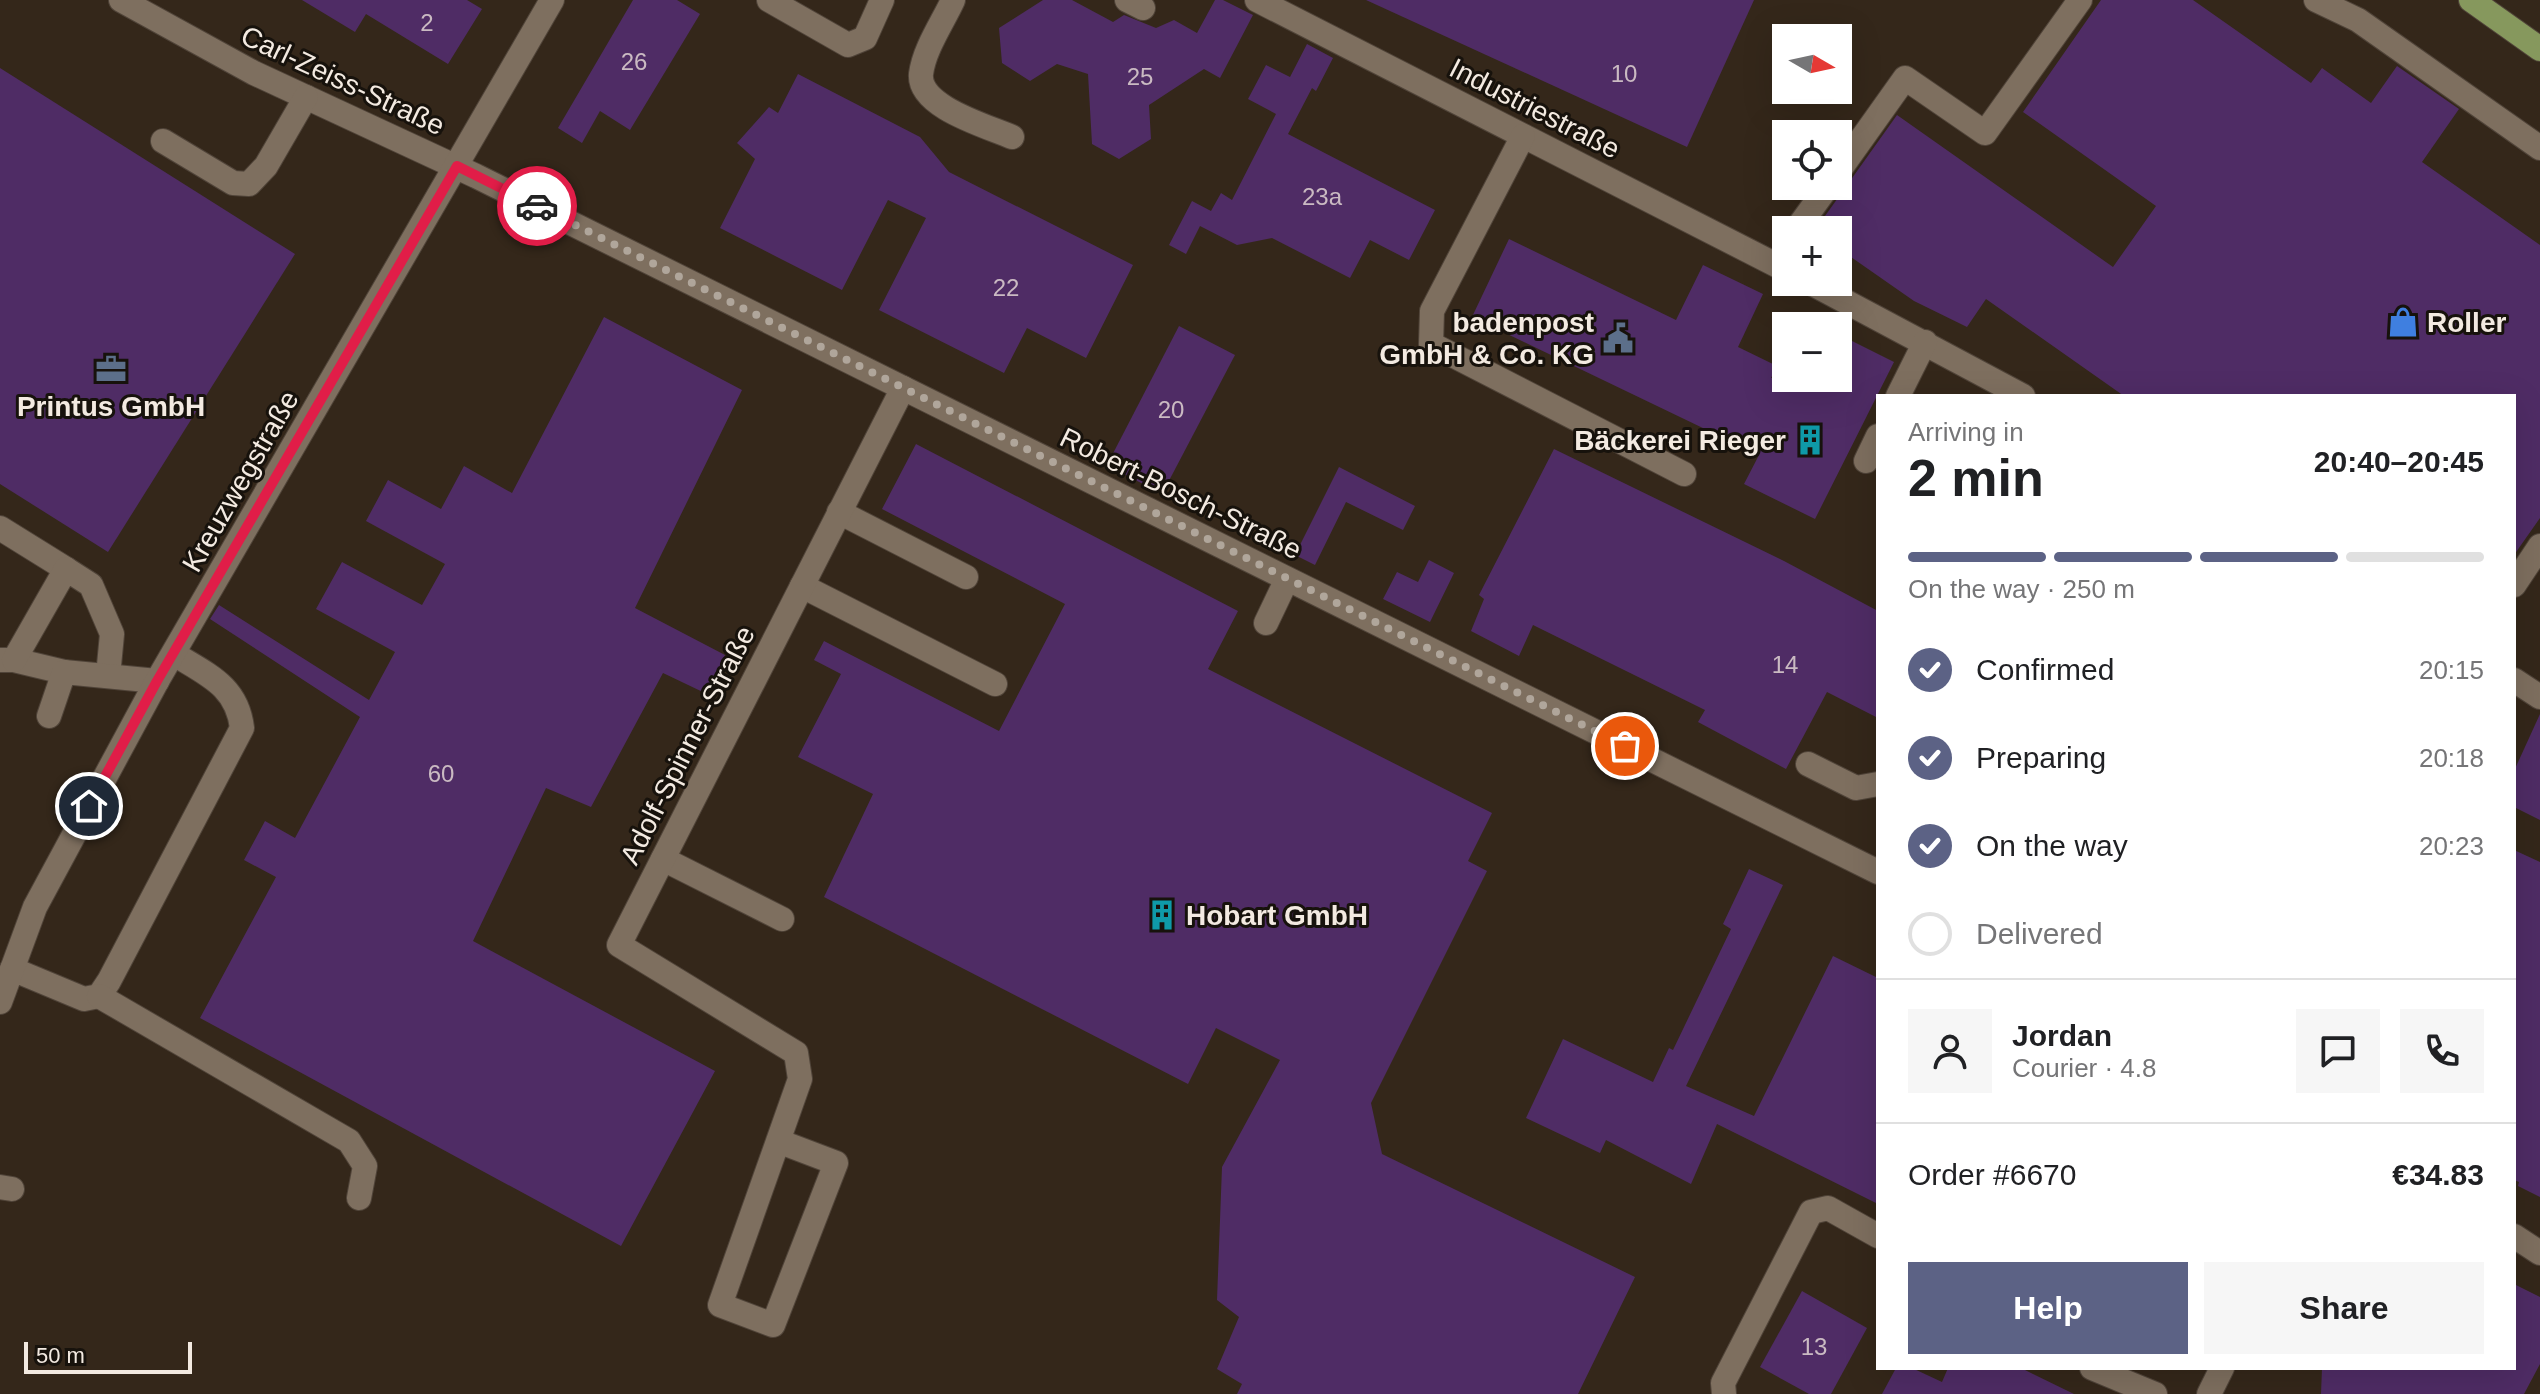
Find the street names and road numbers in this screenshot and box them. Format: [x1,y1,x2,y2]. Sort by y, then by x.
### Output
street label: Carl-Zeiss-Straße [236,20,449,141]
street label: Industriestraße [1445,52,1625,165]
street label: Kreuzwegstraße [176,385,305,577]
street label: Robert-Bosch-Straße [1055,422,1306,565]
street label: Adolf-Spinner-Straße [614,621,761,869]

